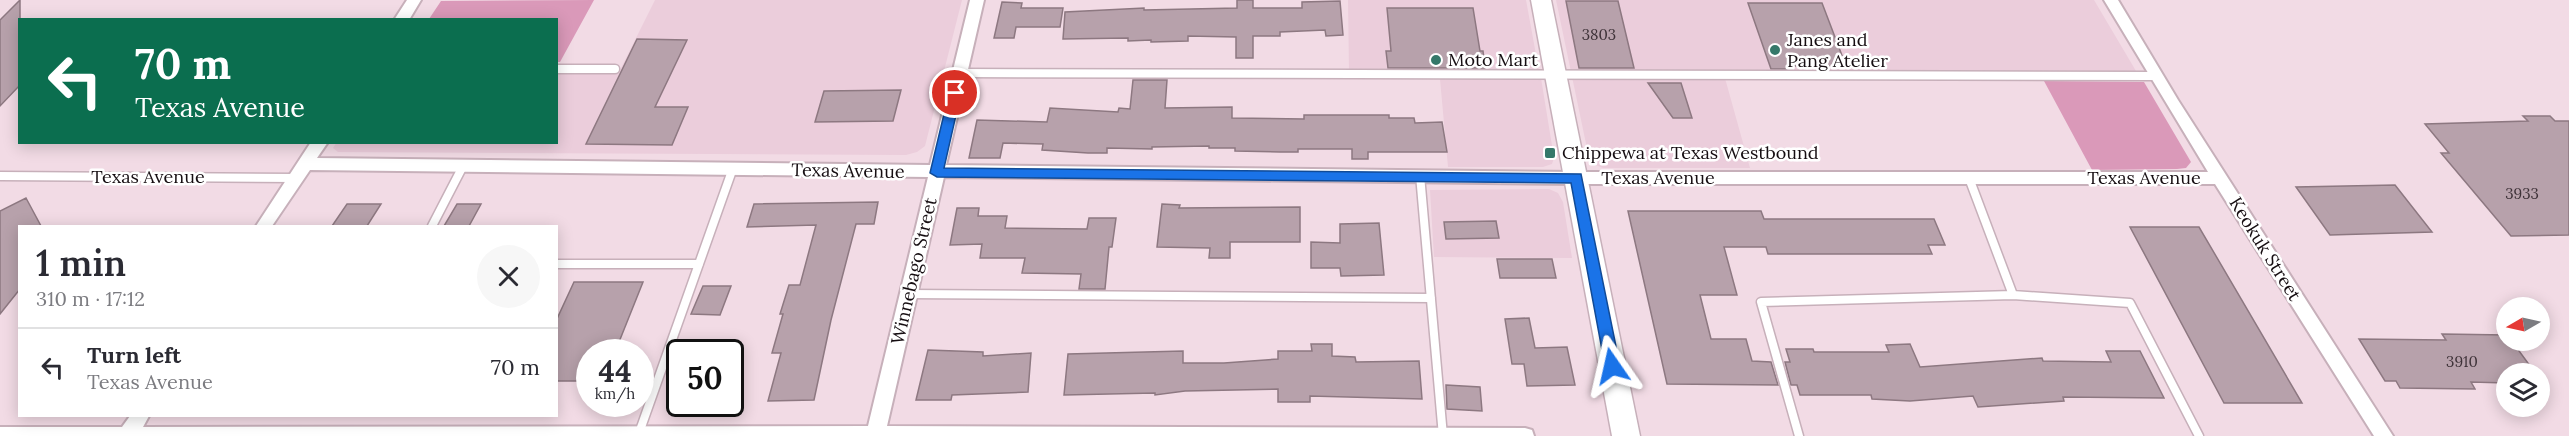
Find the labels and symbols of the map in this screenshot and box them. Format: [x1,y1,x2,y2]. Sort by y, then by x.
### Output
house number: 3803 [1582,25,1616,44]
place label: Janes and Pang Atelier [1786,28,1888,72]
marker: Janes and Pang Atelier [1768,43,1782,57]
place label: Moto Mart [1448,48,1538,71]
marker: Moto Mart [1429,53,1443,67]
pin [929,67,980,118]
place label: Chippewa at Texas Westbound [1562,141,1819,164]
marker: Chippewa at Texas Westbound [1543,146,1557,160]
street label: Texas Avenue [791,158,905,183]
street label: Texas Avenue [91,165,205,188]
street label: Texas Avenue [1601,166,1715,189]
street label: Texas Avenue [2087,166,2201,189]
house number: 3933 [2505,184,2539,203]
street label: Keokuk Street [2224,193,2306,305]
street label: Winnebago Street [885,195,942,347]
north arrow [2496,297,2550,351]
position arrow [1580,334,1644,398]
speed limit sign: 50 [666,339,744,417]
house number: 3910 [2446,352,2478,371]

